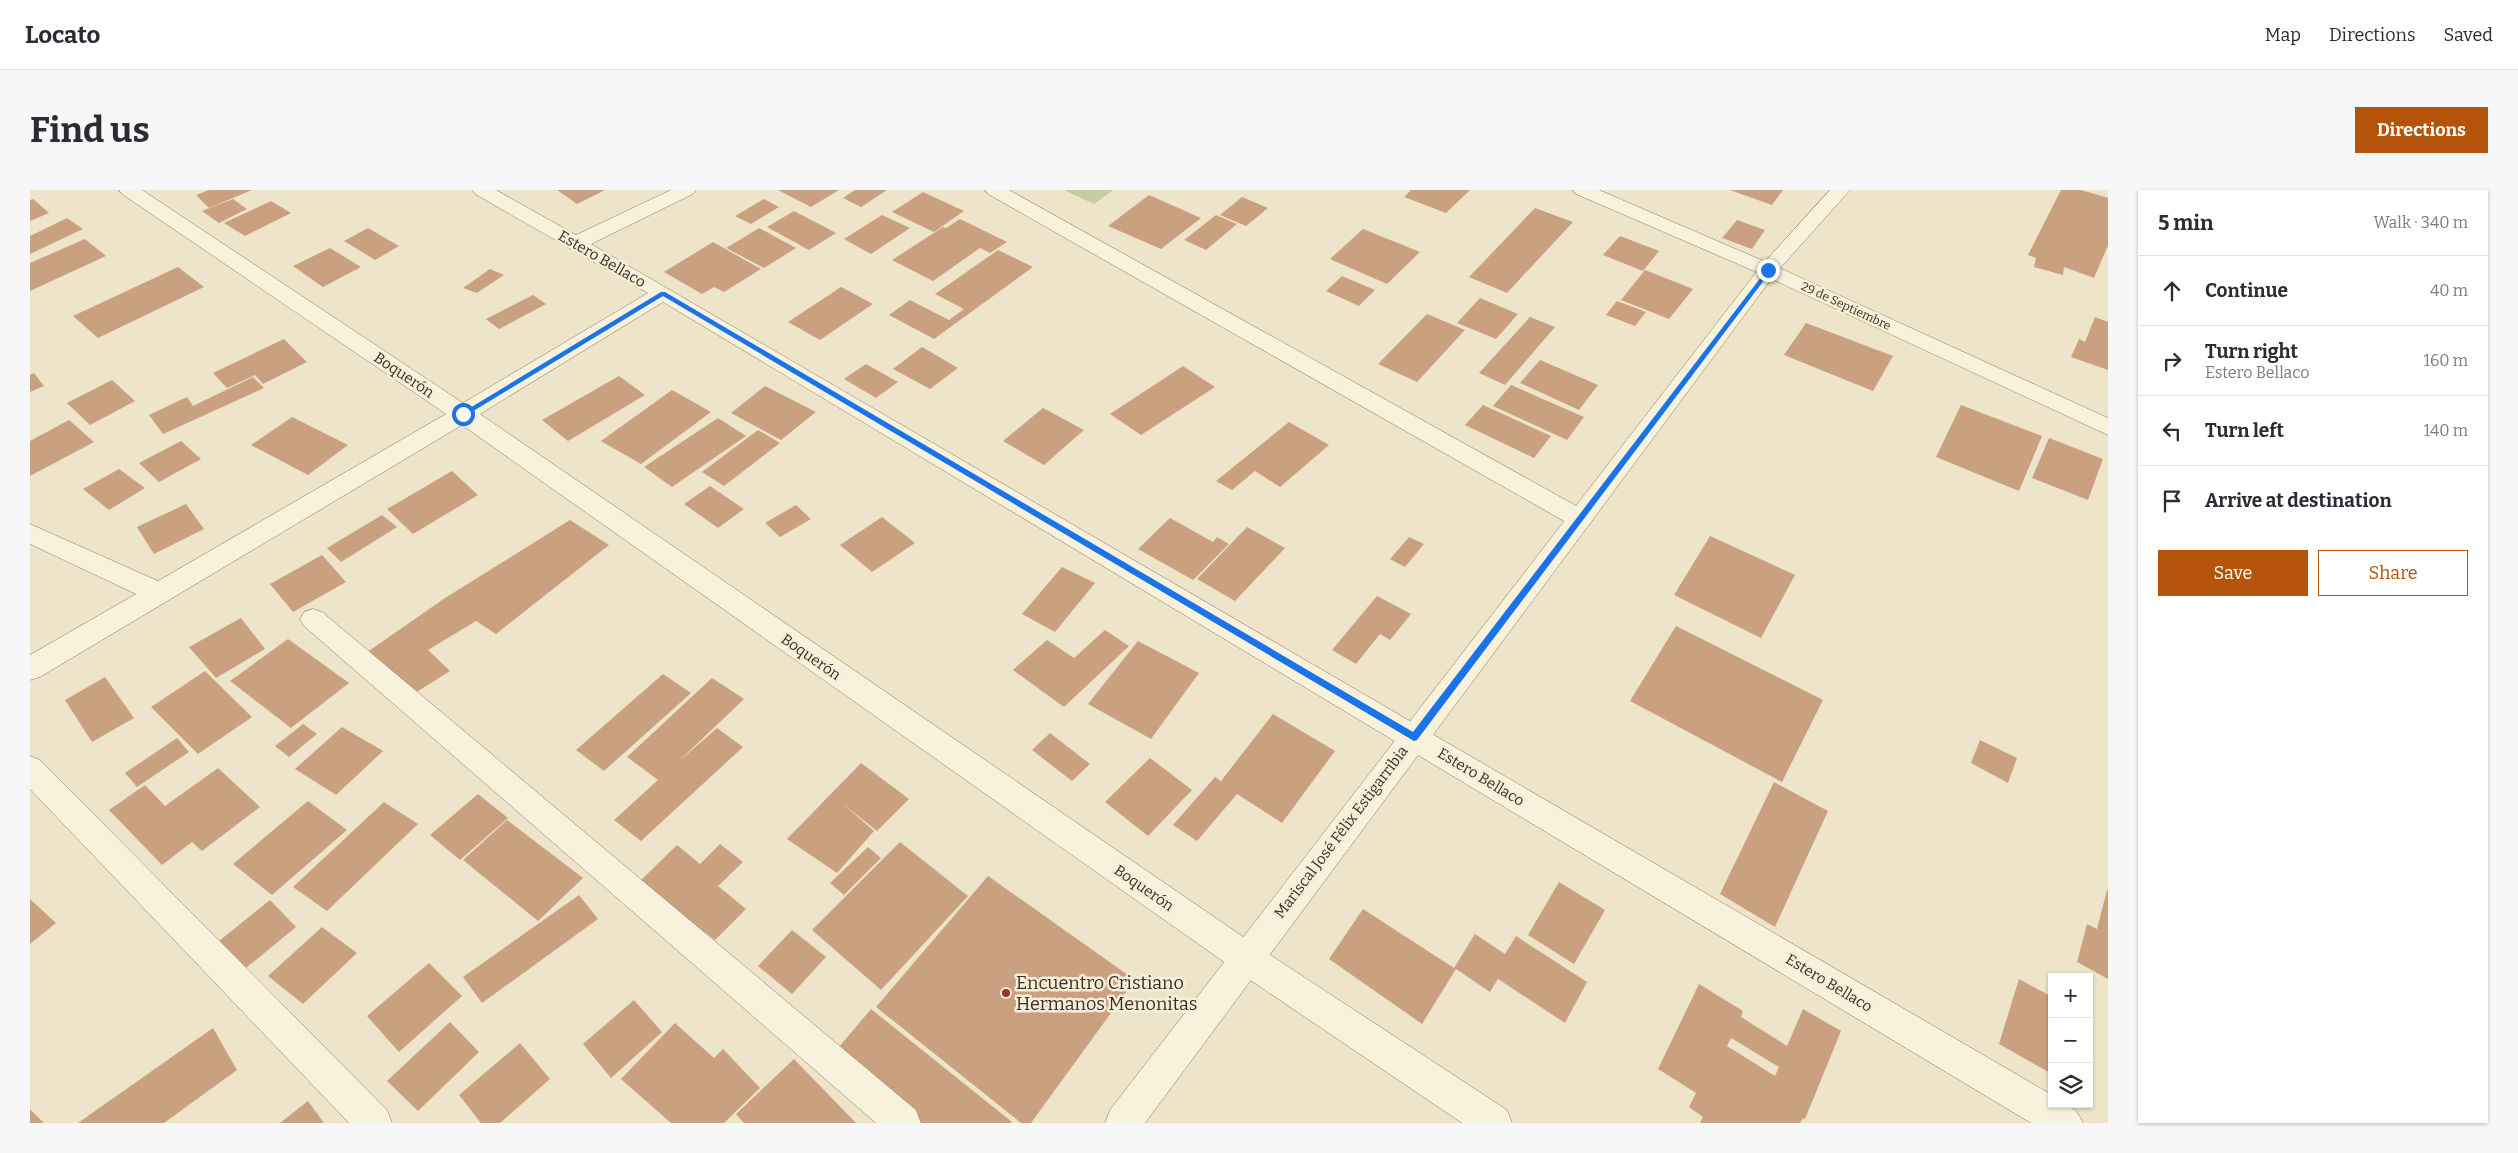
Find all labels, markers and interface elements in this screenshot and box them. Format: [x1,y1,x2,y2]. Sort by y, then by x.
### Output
text: Locato [25,21,100,49]
text: Map [2265,24,2301,46]
text: Directions [2329,24,2416,46]
text: Saved [2444,24,2493,46]
button: Directions [2355,107,2488,153]
text: Find us [30,109,150,151]
text: 5 min [2158,210,2214,236]
text: Walk · 340 m [2374,213,2468,232]
street label: Estero Bellaco [555,227,649,291]
route end [1757,259,1780,282]
icon: ahead [2158,277,2186,305]
street label: 29 de Septiembre [1799,279,1893,333]
text: Continue [2205,279,2288,302]
text: 40 m [2430,281,2468,300]
text: Turn right [2205,340,2298,363]
icon: right [2158,347,2186,375]
street label: Boquerón [370,348,438,402]
text: 160 m [2423,351,2468,370]
text: Estero Bellaco [2205,363,2309,382]
route start [452,403,475,426]
icon: left [2158,417,2186,445]
text: Turn left [2205,419,2284,442]
text: 140 m [2423,421,2468,440]
icon: arrive [2158,487,2186,515]
text: Arrive at destination [2205,489,2392,512]
button: Save [2158,550,2308,596]
button: Share [2318,550,2468,596]
street label: Boquerón [778,630,845,684]
street label: Mariscal José Félix Estigarribia [1270,742,1412,922]
street label: Estero Bellaco [1434,744,1528,810]
street label: Boquerón [1111,861,1178,915]
street label: Estero Bellaco [1782,950,1876,1016]
place label: Encuentro Cristiano Hermanos Menonitas [1016,972,1197,1015]
map controls [2048,973,2093,1108]
button: + [2048,973,2093,1018]
marker: Encuentro Cristiano Hermanos Menonitas [1000,987,1012,999]
button: − [2048,1018,2093,1063]
button: layers [2048,1063,2093,1108]

